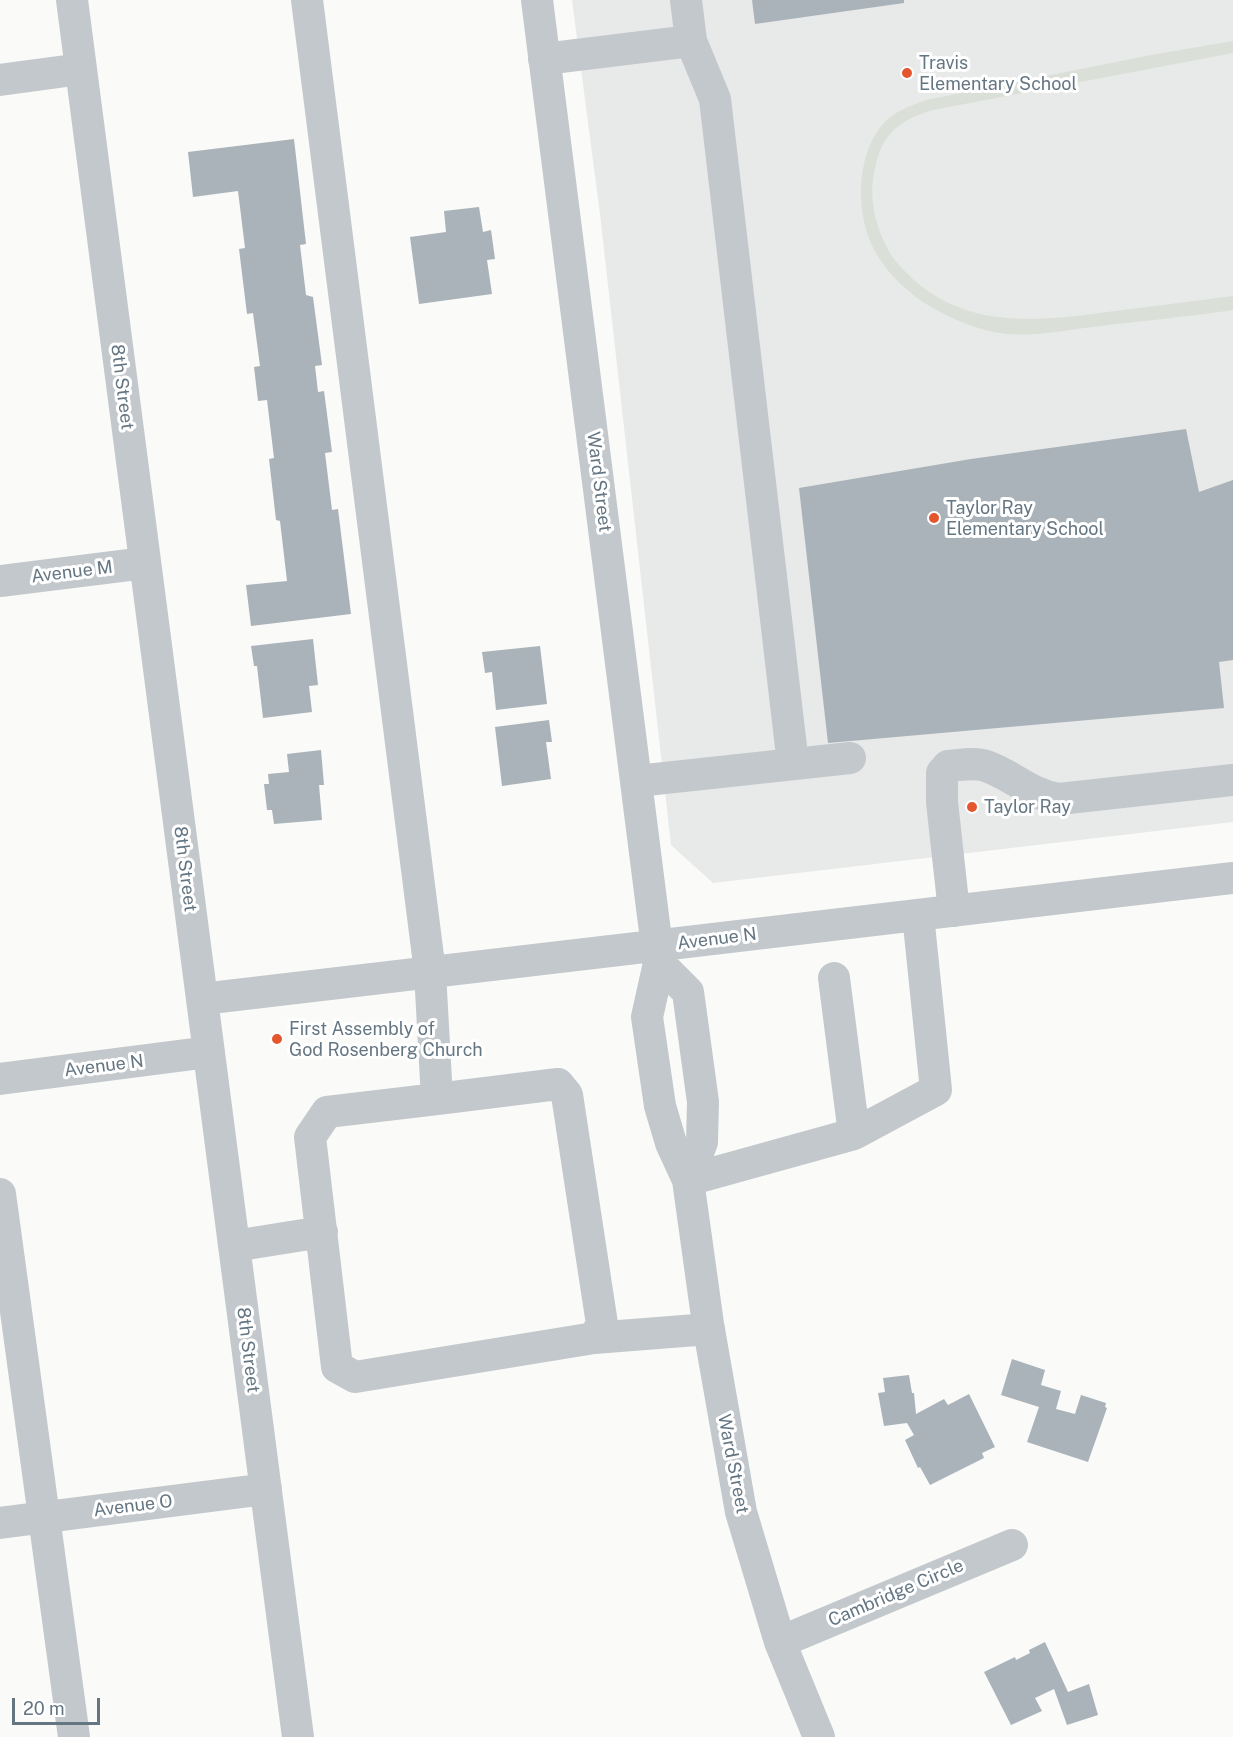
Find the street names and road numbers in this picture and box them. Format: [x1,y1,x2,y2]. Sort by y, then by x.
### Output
street label: 8th Street [106,343,138,431]
street label: Ward Street [582,431,616,533]
street label: Avenue M [30,556,114,588]
street label: 8th Street [169,825,201,913]
street label: Avenue N [676,923,758,955]
street label: Avenue N [63,1050,145,1082]
street label: 8th Street [232,1306,264,1394]
street label: Ward Street [713,1412,753,1516]
street label: Avenue O [92,1490,174,1522]
street label: Cambridge Circle [825,1555,967,1631]

